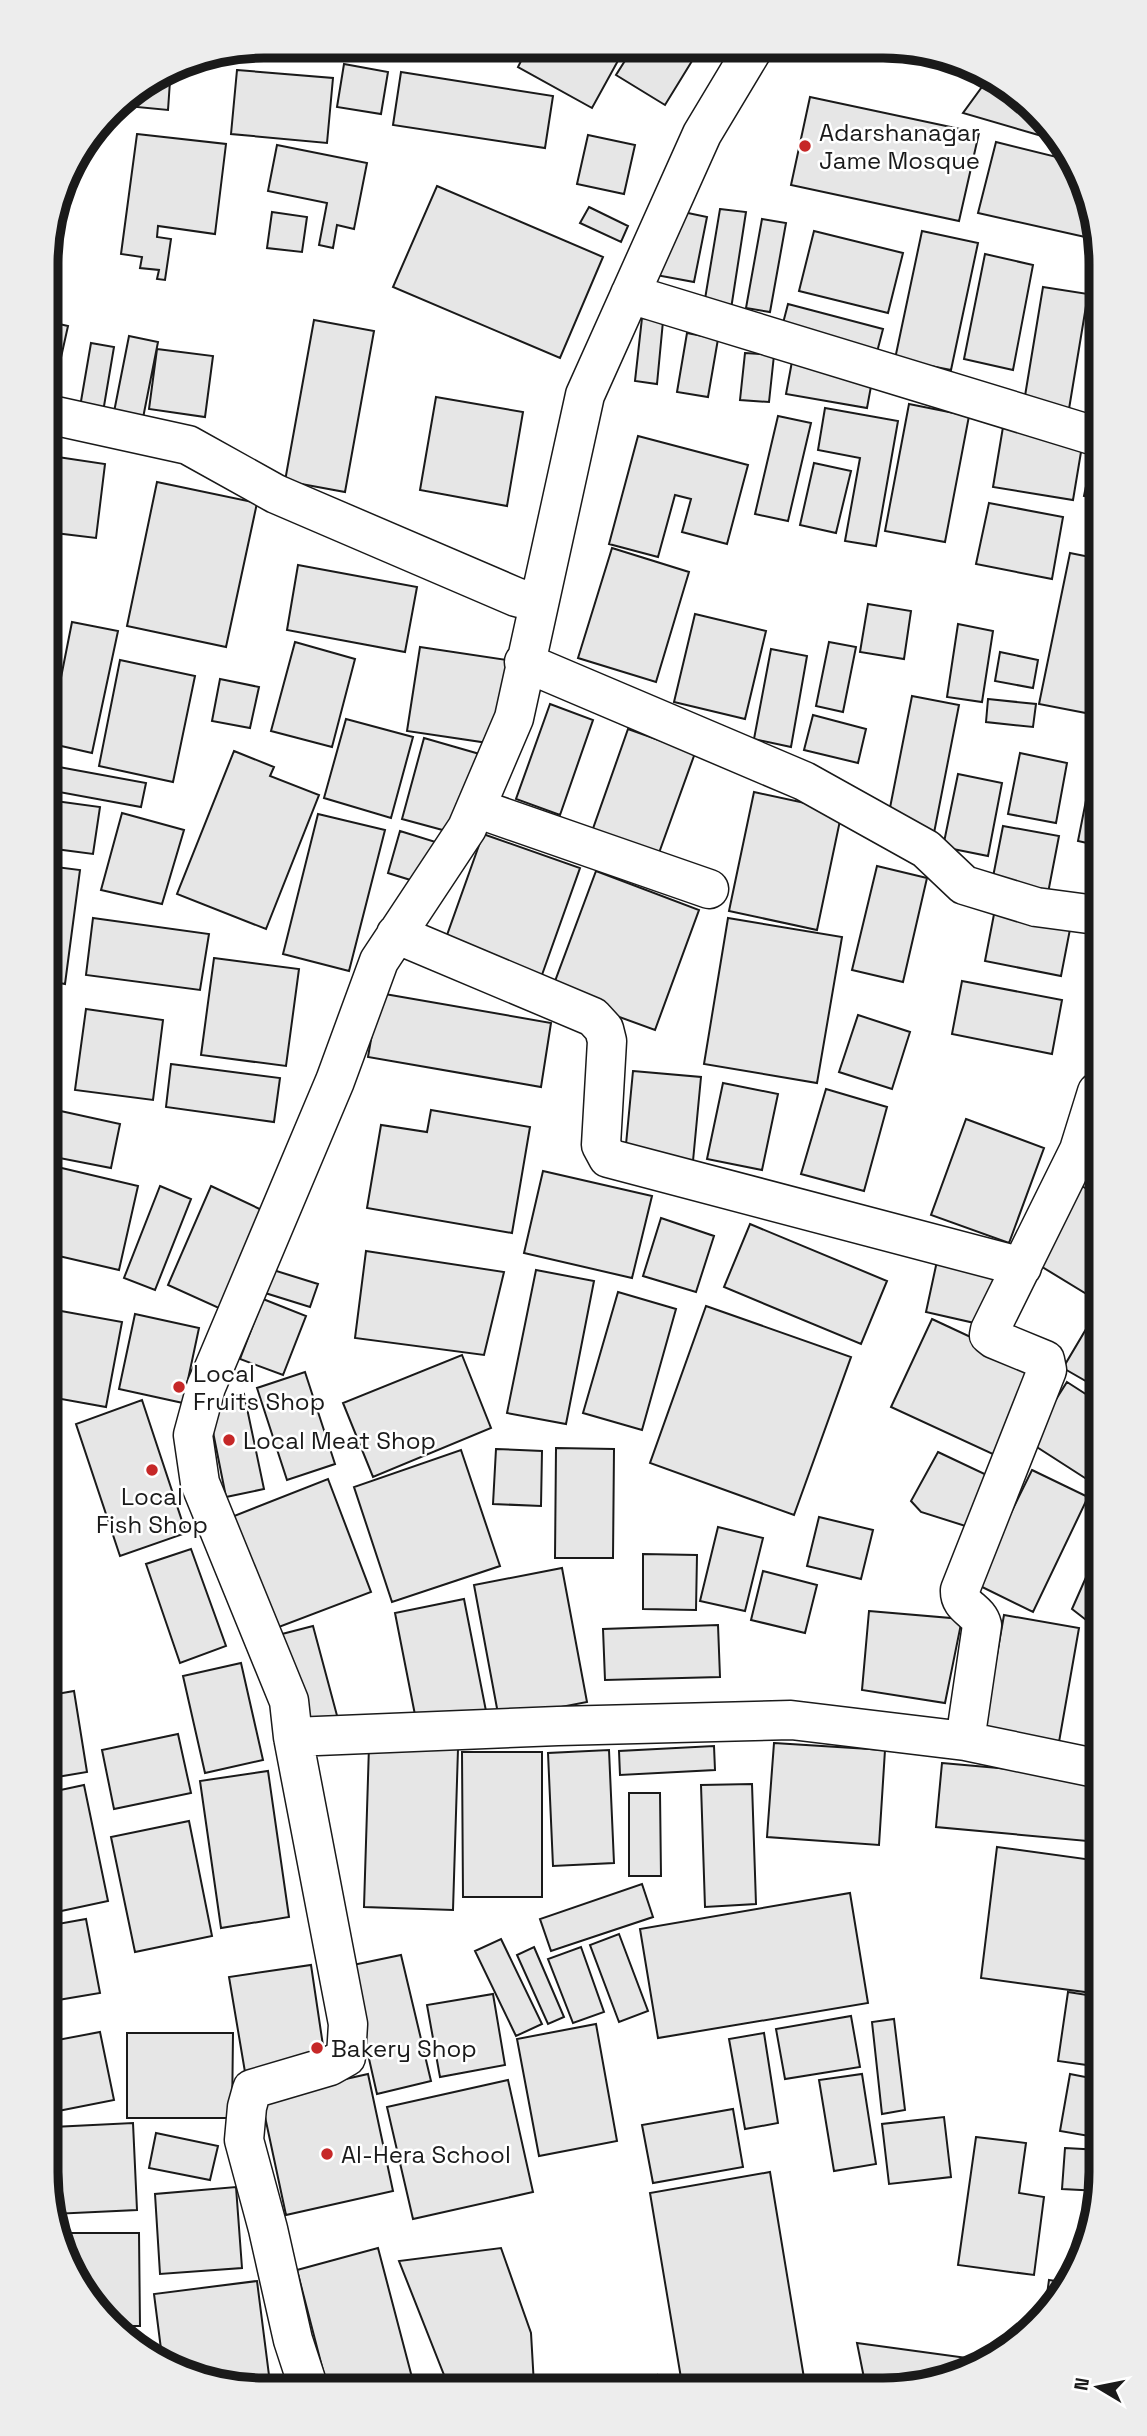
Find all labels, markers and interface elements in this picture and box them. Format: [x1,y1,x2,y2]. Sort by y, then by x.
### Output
place label: Adarshanagar Jame Mosque [819,117,980,176]
marker: Adarshanagar Jame Mosque [797,138,813,154]
place label: Local Fruits Shop [193,1358,325,1417]
marker: Local Fruits Shop [171,1379,187,1395]
place label: Local Meat Shop [243,1425,436,1456]
marker: Local Meat Shop [221,1432,237,1448]
marker: Local Fish Shop [144,1462,160,1478]
place label: Local Fish Shop [96,1481,208,1540]
place label: Bakery Shop [331,2033,477,2064]
marker: Bakery Shop [309,2040,325,2056]
place label: Al-Hera School [341,2139,511,2170]
marker: Al-Hera School [319,2146,335,2162]
north arrow [1063,2352,1133,2422]
text: N [1068,2376,1095,2393]

